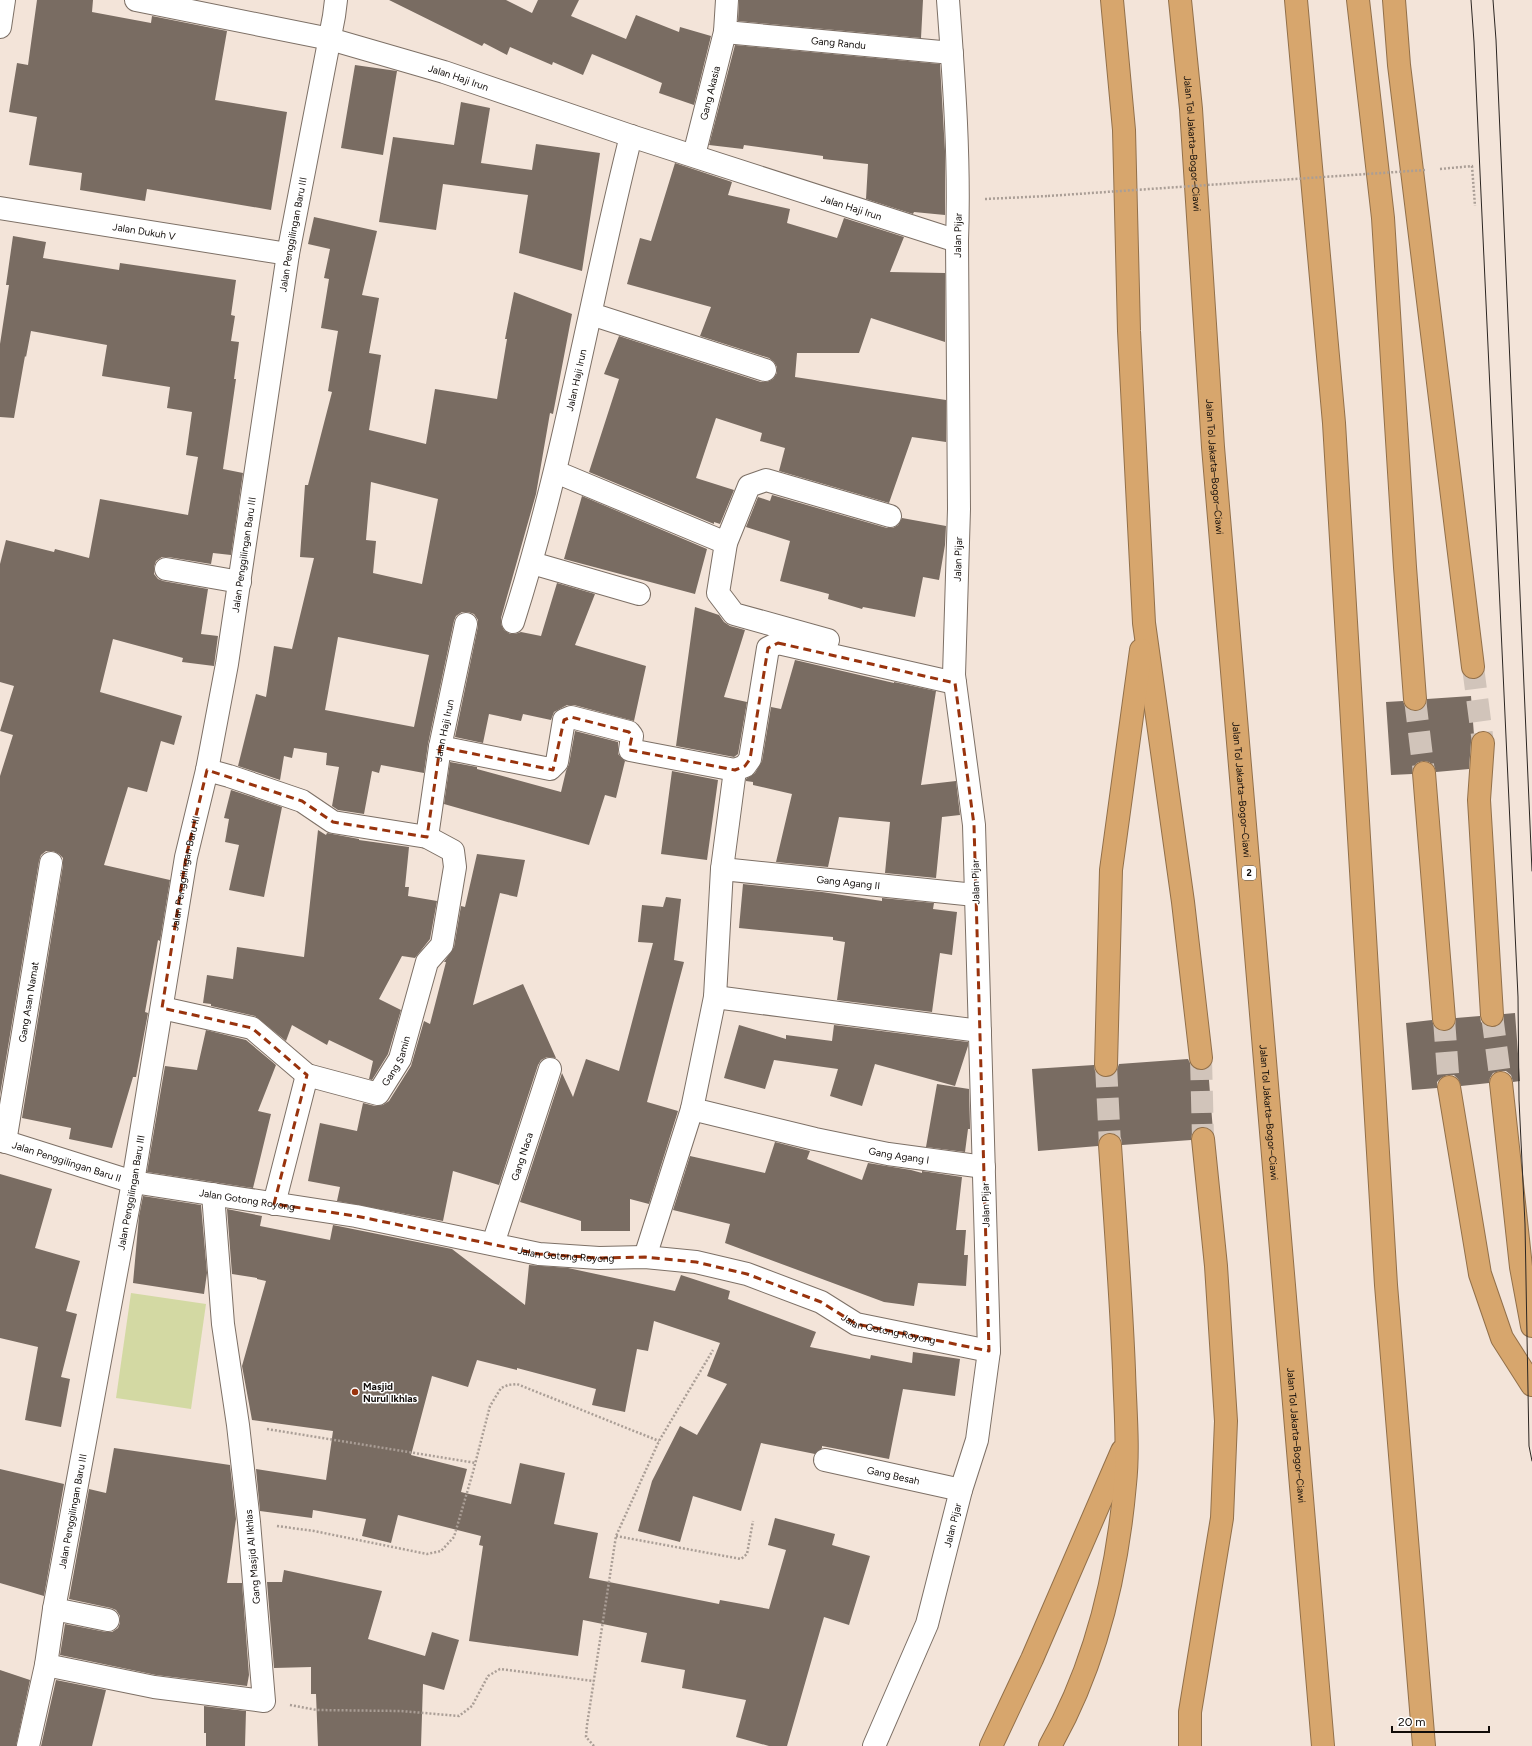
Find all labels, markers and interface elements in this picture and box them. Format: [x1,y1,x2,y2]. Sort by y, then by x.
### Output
street label: Gang Randu [810,34,867,52]
street label: Jalan Haji Irun [427,62,491,94]
street label: Gang Akasia [697,65,723,122]
street label: Jalan Tol Jakarta–Bogor–Ciawi [1181,75,1204,212]
street label: Jalan Penggilingan Baru III [276,176,310,293]
street label: Jalan Haji Irun [819,192,884,224]
street label: Jalan Pijar [951,212,965,258]
street label: Jalan Dukuh V [112,220,177,243]
street label: Jalan Haji Irun [563,348,589,412]
street label: Jalan Tol Jakarta–Bogor–Ciawi [1203,398,1226,535]
street label: Jalan Penggilingan Baru III [229,496,259,613]
street label: Jalan Pijar [951,536,965,582]
street label: Jalan Haji Irun [432,698,457,762]
street label: Jalan Tol Jakarta–Bogor–Ciawi [1229,721,1254,858]
street label: Jalan Penggilingan Baru III [168,815,203,932]
street label: Jalan Pijar [969,859,982,905]
road number: 2 [1242,866,1256,880]
street label: Gang Agang II [816,873,881,892]
street label: Gang Asan Namat [16,960,42,1043]
street label: Gang Samin [379,1034,413,1089]
street label: Jalan Tol Jakarta–Bogor–Ciawi [1257,1044,1281,1181]
street label: Gang Naca [508,1131,536,1182]
street label: Jalan Penggilingan Baru III [115,1134,148,1251]
street label: Jalan Penggilingan Baru II [10,1138,123,1185]
street label: Gang Agang I [867,1144,930,1167]
street label: Jalan Pijar [979,1182,992,1228]
street label: Jalan Gotong Royong [198,1186,296,1214]
street label: Jalan Gotong Royong [517,1244,615,1265]
street label: Jalan Gotong Royong [839,1311,937,1347]
street label: Jalan Tol Jakarta–Bogor–Ciawi [1284,1367,1308,1504]
place label: Masjid Nurul Ikhlas [363,1380,417,1405]
marker: Masjid Nurul Ikhlas [350,1387,360,1397]
street label: Jalan Penggilingan Baru III [56,1453,90,1570]
street label: Gang Besah [866,1463,921,1488]
street label: Jalan Pijar [941,1501,965,1549]
street label: Gang Masjid Al Ikhlas [242,1509,263,1605]
scale bar [1392,1708,1489,1734]
text: 20 m [1398,1715,1426,1729]

